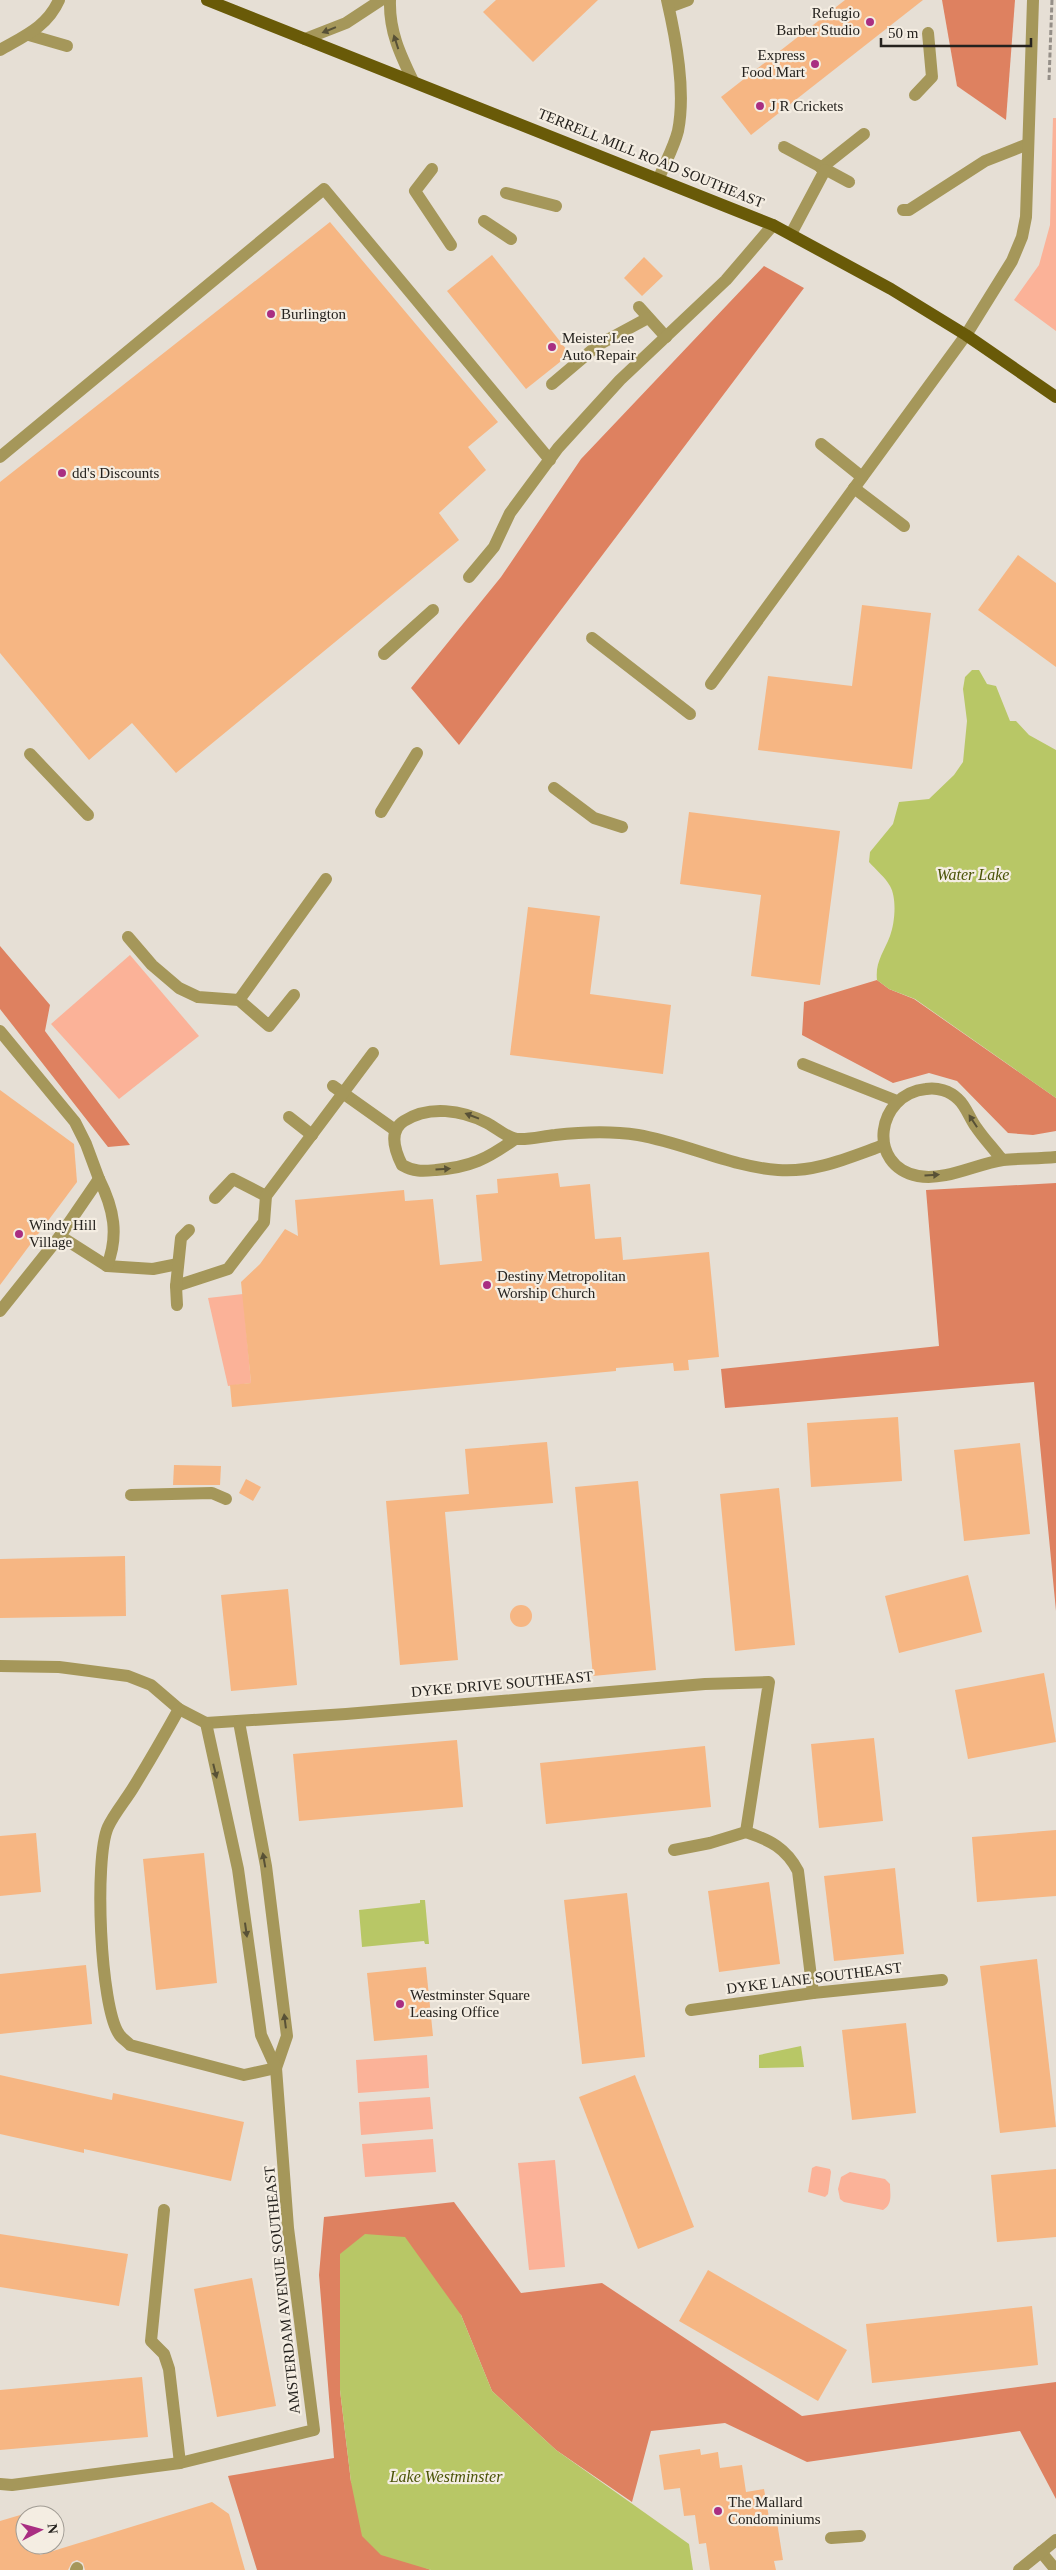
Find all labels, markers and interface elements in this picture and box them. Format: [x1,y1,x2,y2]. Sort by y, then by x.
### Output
place label: Refugio Barber Studio [776,5,860,38]
scale bar [881,15,1031,47]
marker: Refugio Barber Studio [864,16,876,28]
text: 50 m [888,25,919,41]
one-way arrow [321,26,336,34]
one-way arrow [391,34,399,49]
place label: Express Food Mart [741,47,806,80]
marker: Express Food Mart [809,58,821,70]
place label: J R Crickets [770,98,843,114]
marker: J R Crickets [754,100,766,112]
street label: TERRELL MILL ROAD SOUTHEAST [536,105,766,211]
place label: Burlington [281,306,347,322]
marker: Burlington [265,308,277,320]
place label: Meister Lee Auto Repair [562,330,636,363]
marker: Meister Lee Auto Repair [546,341,558,353]
place label: dd's Discounts [72,465,159,481]
marker: dd's Discounts [56,467,68,479]
water label: Water Lake [937,866,1009,883]
one-way arrow [464,1112,479,1120]
one-way arrow [968,1115,978,1128]
one-way arrow [436,1165,452,1173]
one-way arrow [925,1171,941,1179]
place label: Windy Hill Village [29,1217,96,1250]
marker: Windy Hill Village [13,1228,25,1240]
place label: Destiny Metropolitan Worship Church [497,1268,626,1301]
marker: Destiny Metropolitan Worship Church [481,1279,493,1291]
street label: DYKE DRIVE SOUTHEAST [410,1668,594,1700]
one-way arrow [211,1763,219,1779]
one-way arrow [260,1852,268,1868]
one-way arrow [243,1923,251,1939]
street label: DYKE LANE SOUTHEAST [725,1959,903,1997]
place label: Westminster Square Leasing Office [410,1987,530,2020]
marker: Westminster Square Leasing Office [394,1998,406,2010]
one-way arrow [281,2013,289,2029]
street label: AMSTERDAM AVENUE SOUTHEAST [261,2165,303,2415]
water label: Lake Westminster [389,2468,503,2485]
place label: The Mallard Condominiums [728,2494,821,2527]
north arrow [15,2505,65,2555]
marker: The Mallard Condominiums [712,2505,724,2517]
text: N [44,2523,60,2535]

